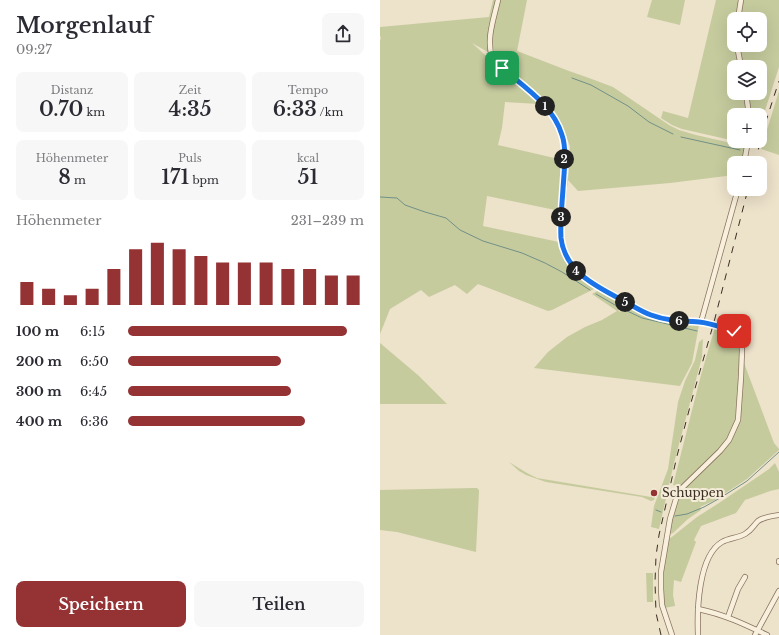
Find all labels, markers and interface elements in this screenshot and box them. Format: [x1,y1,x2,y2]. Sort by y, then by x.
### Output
text: Morgenlauf [16,12,152,39]
map controls [727,12,767,196]
button: locate [727,12,767,52]
button: share [322,13,364,55]
text: 09:27 [16,41,52,58]
pin [485,51,519,85]
icon: arrive [491,57,513,79]
button: layers [727,60,767,100]
text: Distanz [51,83,93,97]
text: Zeit [179,83,201,97]
text: Tempo [288,83,328,97]
pin: 1 [535,96,555,116]
text: 0.70 [39,97,83,121]
text: 4:35 [169,97,211,121]
text: 6:33 [273,97,317,121]
text: 1 [543,99,547,113]
text: km [83,105,105,119]
text: /km [317,105,343,119]
button: + [727,108,767,148]
pin: 2 [554,149,574,169]
text: Höhenmeter [36,151,108,165]
text: Puls [178,151,202,165]
text: kcal [297,151,319,165]
text: 2 [560,152,568,166]
button: − [727,156,767,196]
text: 8 [58,165,71,189]
text: 171 [161,165,189,189]
text: 51 [298,165,318,189]
text: m [71,173,86,187]
text: bpm [189,173,219,187]
pin: 3 [551,207,571,227]
text: 3 [557,210,565,224]
text: Höhenmeter [16,212,102,229]
text: 231–239 m [291,212,364,229]
pin: 4 [566,261,586,281]
text: 4 [572,264,580,278]
pin: 5 [615,292,635,312]
text: 5 [622,295,628,309]
pin: 6 [669,311,689,331]
text: 6 [675,314,683,328]
pin [717,314,751,348]
icon: check [723,320,745,342]
text: 100 m [16,323,59,340]
text: 6:15 [80,323,105,340]
text: 200 m [16,353,62,370]
text: 6:50 [80,353,109,370]
text: 300 m [16,383,62,400]
text: 6:45 [80,383,107,400]
text: 400 m [16,413,62,430]
text: 6:36 [80,413,108,430]
place label: Schuppen [662,485,724,500]
marker: Schuppen [649,488,659,498]
button: Speichern [16,581,186,627]
button: Teilen [194,581,364,627]

